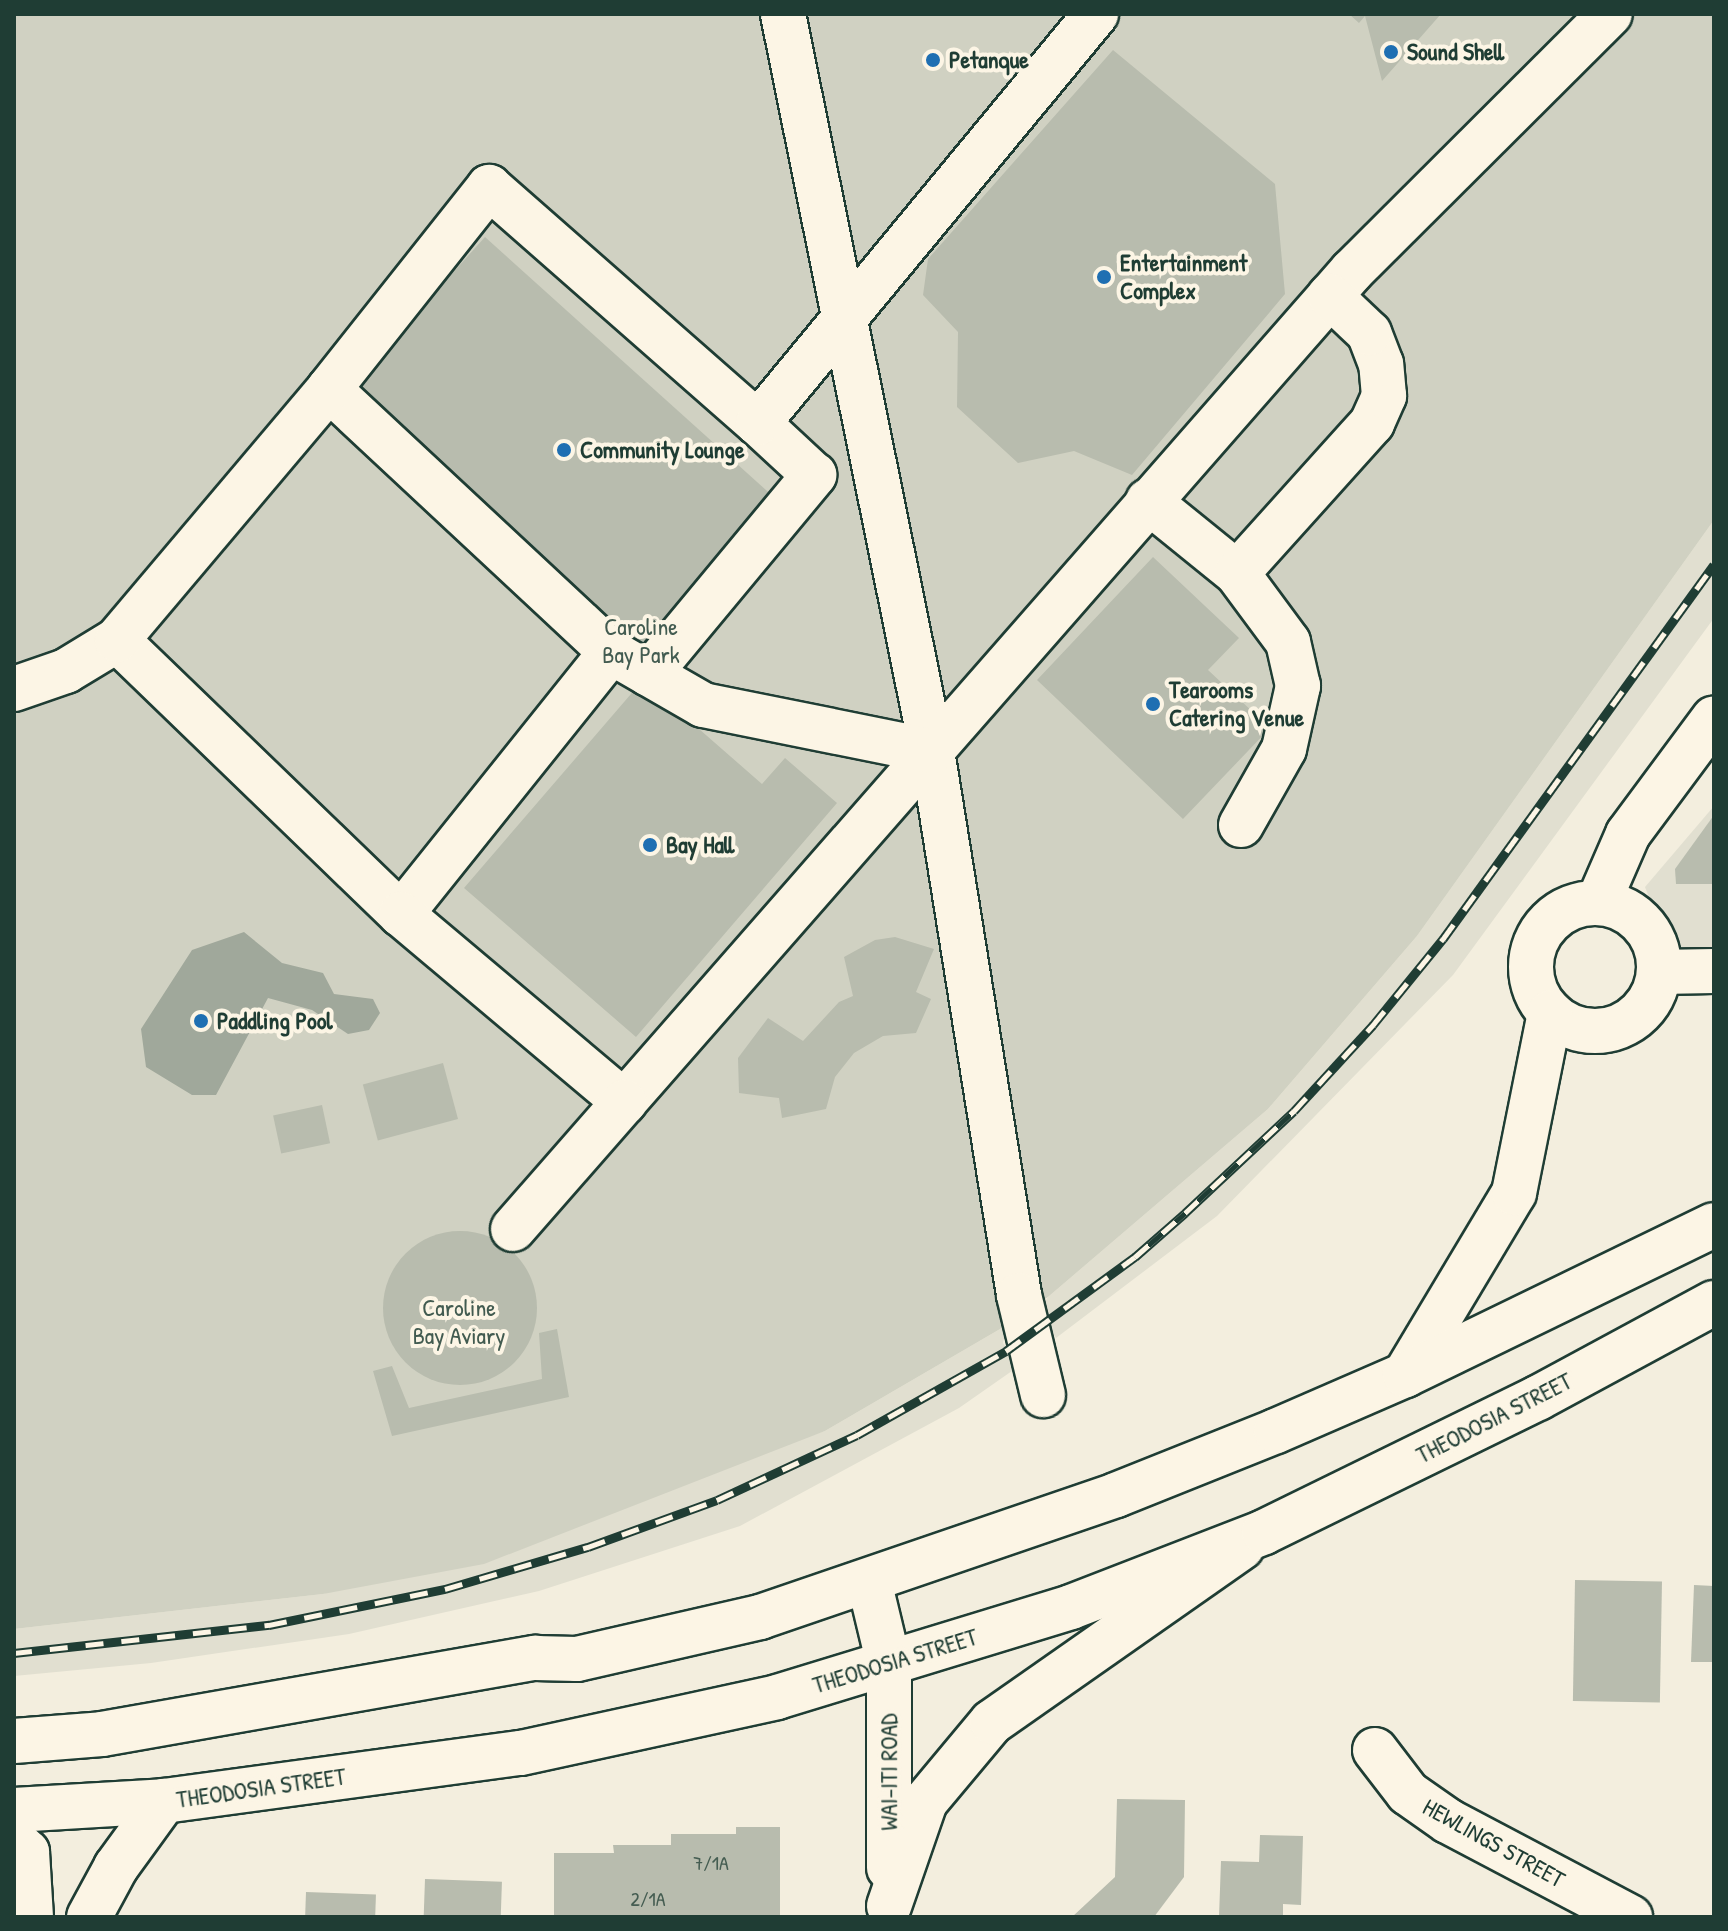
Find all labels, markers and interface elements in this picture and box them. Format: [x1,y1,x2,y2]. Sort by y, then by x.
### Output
place label: Sound Shell [1407,38,1504,66]
marker: Sound Shell [1382,43,1400,61]
place label: Petanque [949,46,1029,74]
marker: Petanque [924,51,942,69]
place label: Entertainment Complex [1120,249,1247,305]
marker: Entertainment Complex [1095,268,1113,286]
place label: Community Lounge [580,436,744,464]
marker: Community Lounge [555,441,573,459]
park label: Caroline Bay Park [602,613,680,669]
place label: Tearooms Catering Venue [1169,676,1304,732]
marker: Tearooms Catering Venue [1144,695,1162,713]
place label: Bay Hall [666,831,734,859]
marker: Bay Hall [641,836,659,854]
place label: Paddling Pool [217,1007,333,1035]
marker: Paddling Pool [192,1012,210,1030]
park label: Caroline Bay Aviary [413,1294,505,1350]
street label: THEODOSIA STREET [1411,1366,1577,1470]
street label: THEODOSIA STREET [809,1622,981,1700]
street label: WAI-ITI ROAD [875,1713,903,1831]
street label: THEODOSIA STREET [175,1762,347,1814]
street label: HEWLINGS STREET [1418,1792,1570,1894]
house number: 7/1A [693,1850,729,1874]
house number: 2/1A [631,1886,665,1910]

